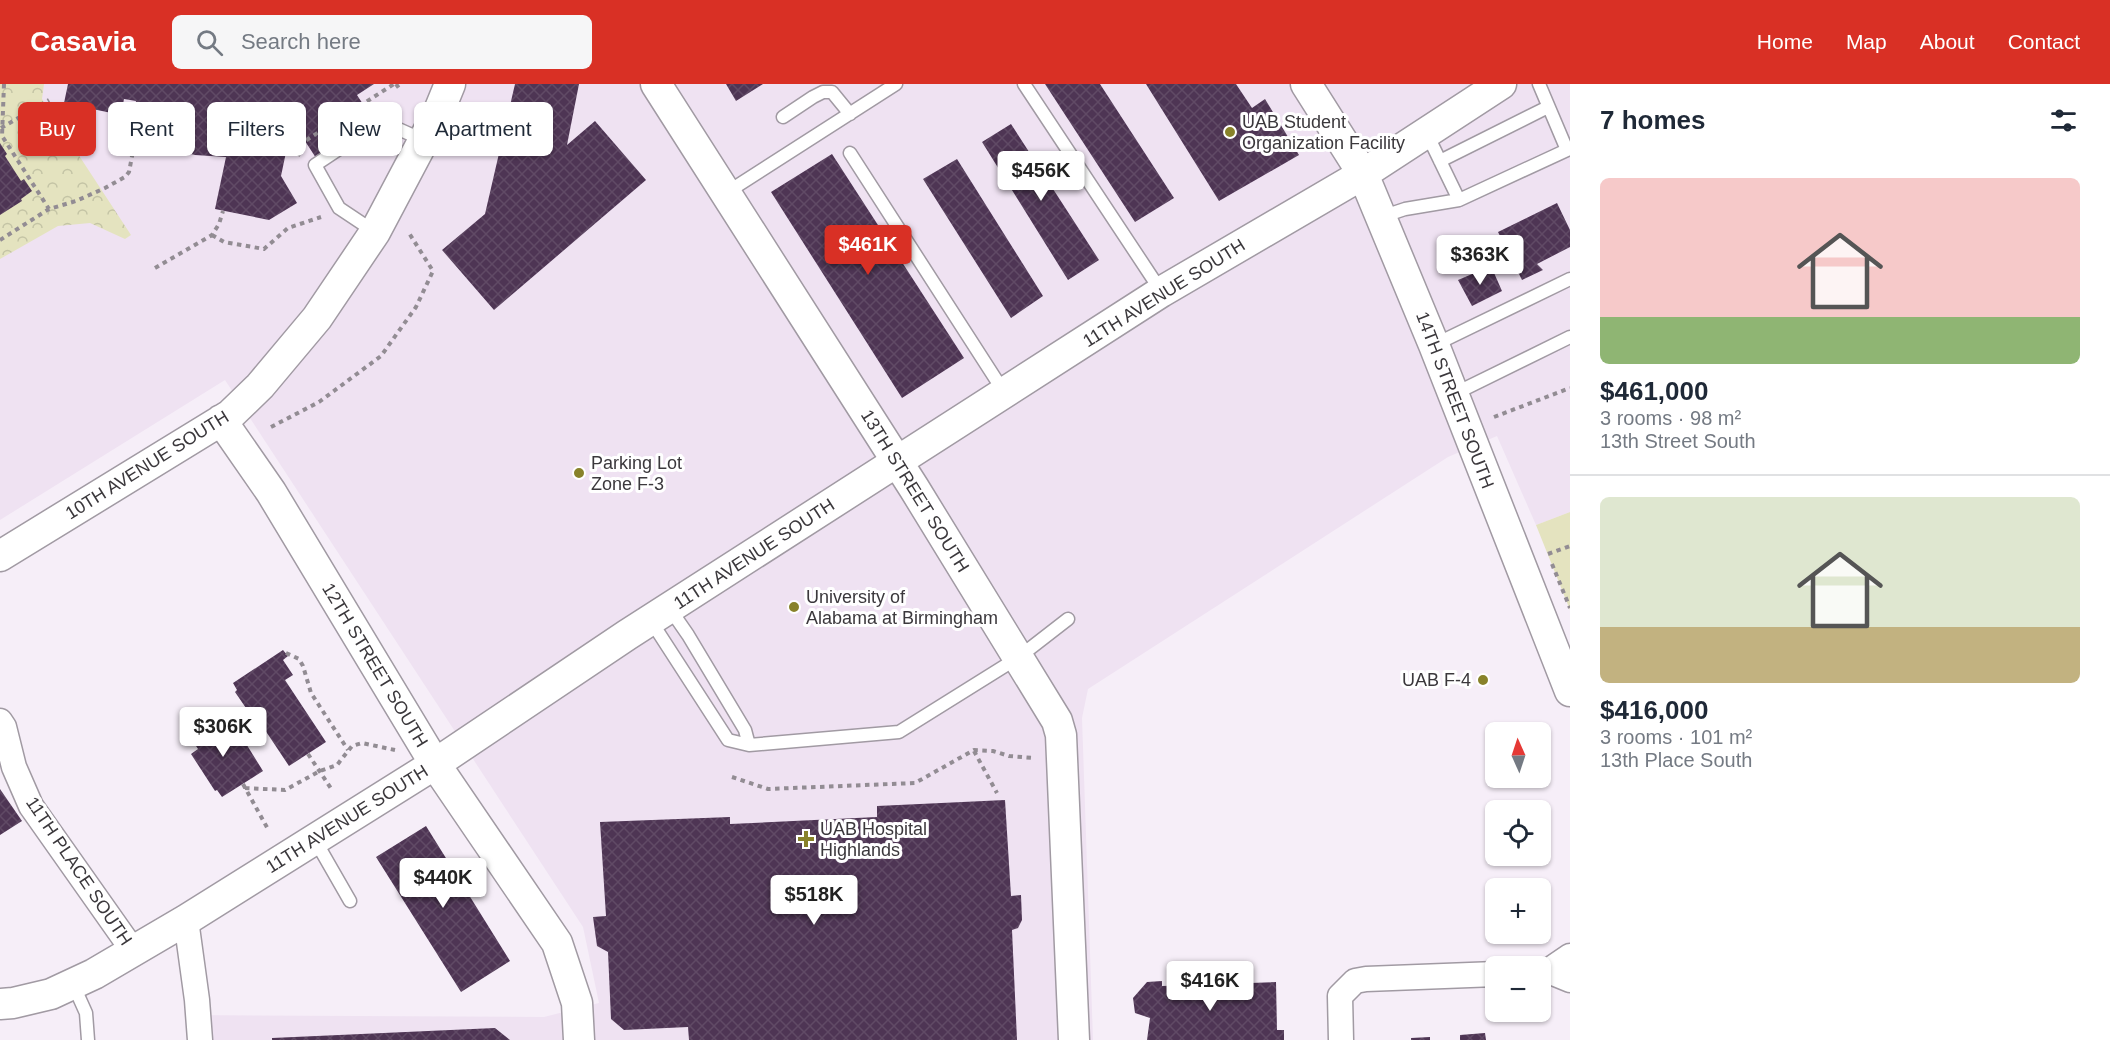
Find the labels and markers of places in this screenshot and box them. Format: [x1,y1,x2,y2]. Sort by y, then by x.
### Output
place label: UAB Student Organization Facility [1242,112,1405,153]
marker: UAB Student Organization Facility [1223,125,1237,139]
pin: $456K [999,151,1083,202]
pin: $461K [826,225,910,276]
pin: $363K [1438,235,1522,286]
place label: Parking Lot Zone F-3 [591,453,682,494]
marker: Parking Lot Zone F-3 [572,466,586,480]
place label: University of Alabama at Birmingham [806,587,998,628]
marker: University of Alabama at Birmingham [787,600,801,614]
place label: UAB F-4 [1402,670,1471,690]
marker: UAB F-4 [1476,673,1490,687]
pin: $306K [181,707,265,758]
place label: UAB Hospital Highlands [820,819,927,860]
marker: UAB Hospital Highlands [797,830,815,848]
pin: $440K [401,858,485,909]
pin: $518K [772,875,856,926]
pin: $416K [1168,961,1252,1012]

